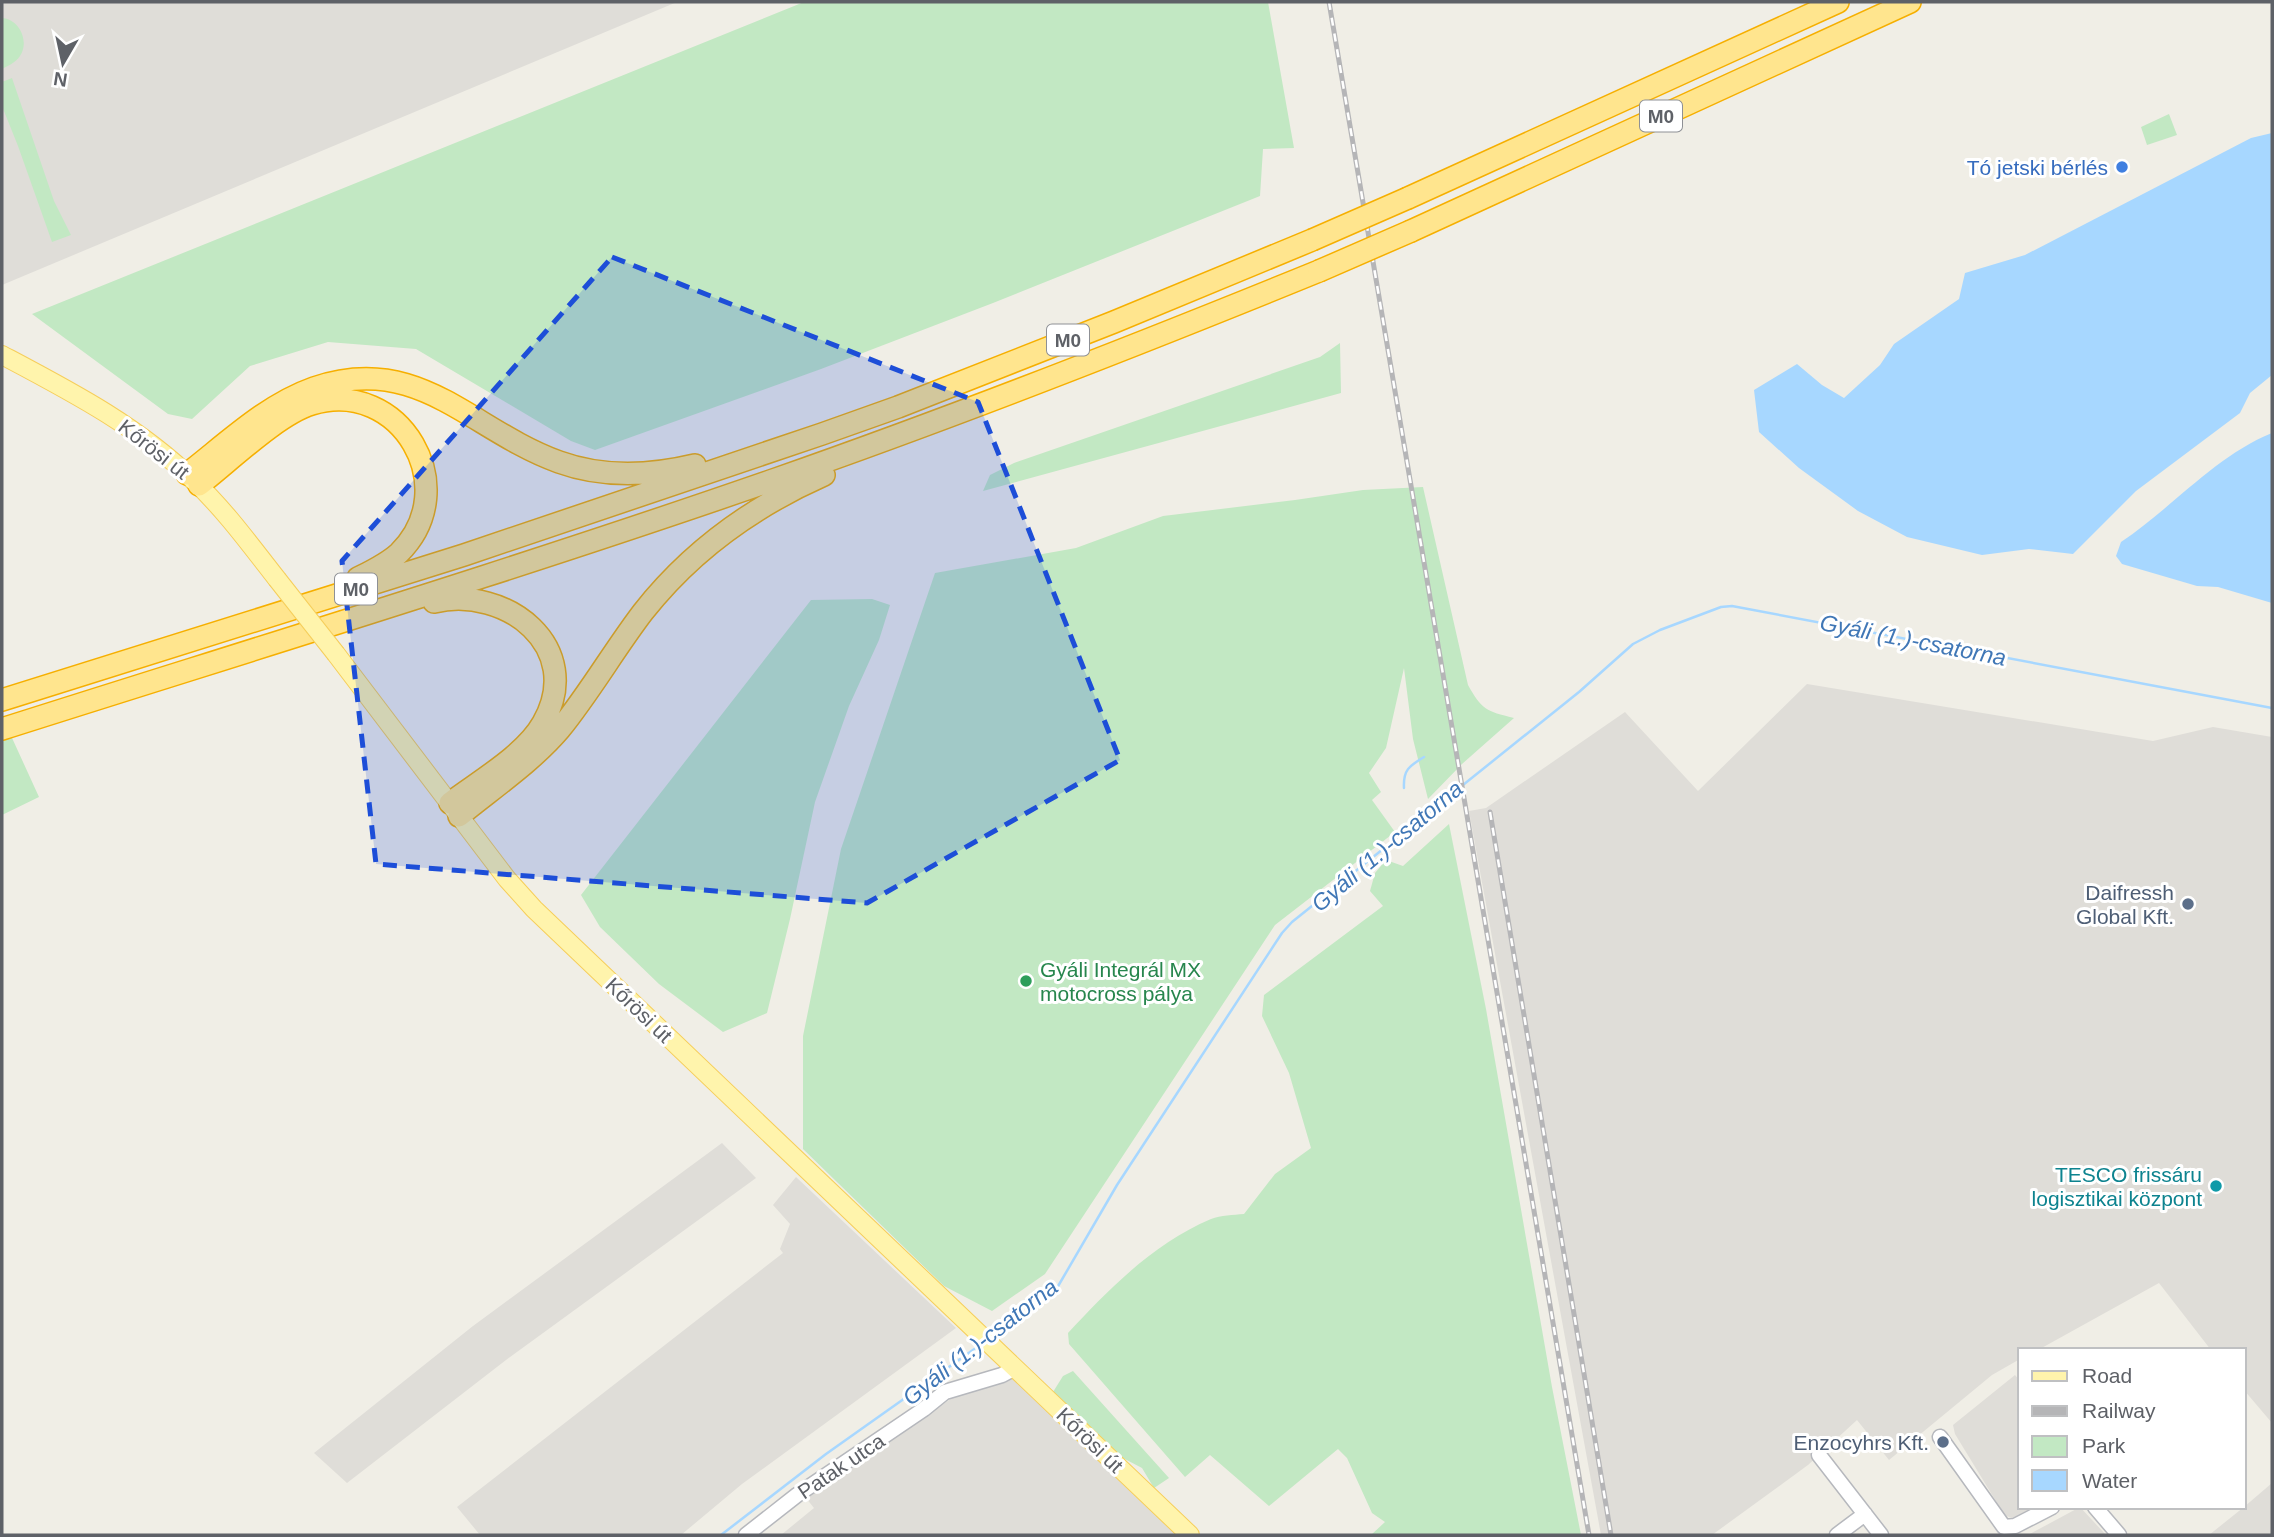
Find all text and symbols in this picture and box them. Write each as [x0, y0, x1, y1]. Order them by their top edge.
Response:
north arrow [28, 28, 98, 98]
text: N [52, 68, 69, 91]
road number: M0 [1640, 100, 1682, 132]
place label: Tó jetski bérlés [1967, 156, 2108, 179]
marker: Tó jetski bérlés [2114, 159, 2130, 175]
road number: M0 [1047, 324, 1089, 356]
street label: Kőrösi út [114, 414, 194, 484]
road number: M0 [335, 574, 377, 604]
water label: Gyáli (1.)-csatorna [1818, 609, 2008, 671]
water label: Gyáli (1.)-csatorna [1306, 775, 1468, 917]
place label: Daifressh Global Kft. [2076, 881, 2174, 928]
marker: Daifressh Global Kft. [2180, 896, 2196, 912]
place label: Gyáli Integrál MX motocross pálya [1040, 958, 1201, 1005]
street label: Kőrösi út [601, 973, 677, 1047]
marker: Gyáli Integrál MX motocross pálya [1018, 973, 1034, 989]
place label: TESCO frissáru logisztikai központ [2032, 1163, 2202, 1210]
marker: TESCO frissáru logisztikai központ [2208, 1178, 2224, 1194]
water label: Gyáli (1.)-csatorna [897, 1274, 1063, 1410]
legend [2018, 1348, 2246, 1509]
text: Road [2082, 1364, 2132, 1387]
text: Railway [2082, 1399, 2156, 1422]
street label: Kőrösi út [1052, 1403, 1128, 1477]
street label: Patak utca [793, 1429, 889, 1503]
place label: Enzocyhrs Kft. [1794, 1431, 1929, 1454]
marker: Enzocyhrs Kft. [1935, 1434, 1951, 1450]
text: Park [2082, 1434, 2126, 1457]
text: Water [2082, 1469, 2137, 1492]

